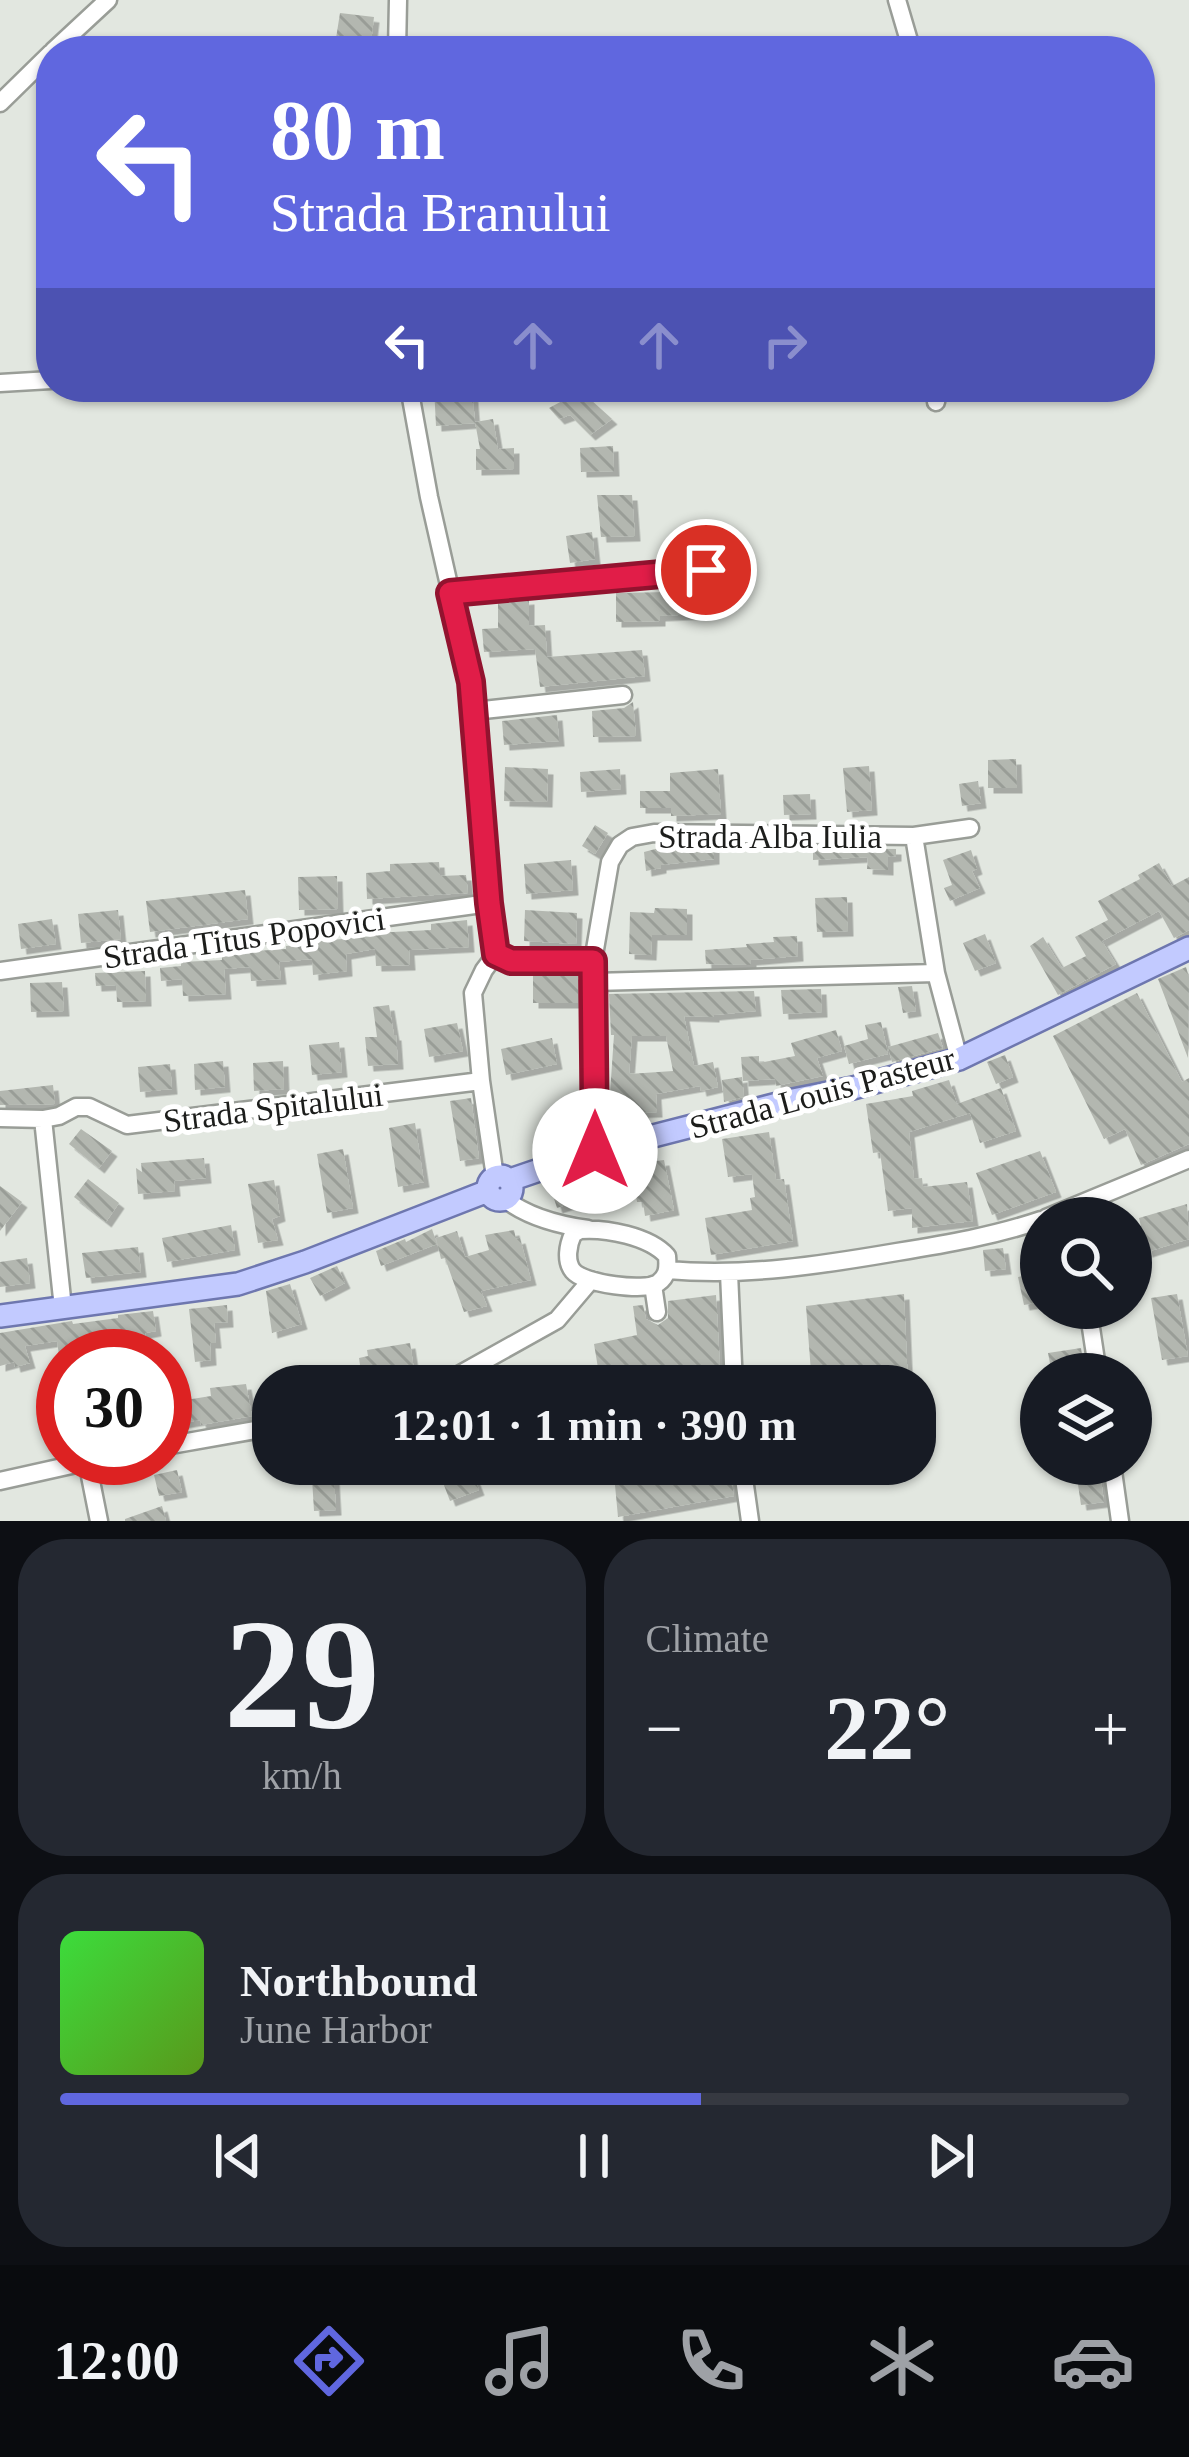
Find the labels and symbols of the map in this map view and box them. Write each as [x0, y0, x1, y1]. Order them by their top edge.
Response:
pin [655, 519, 757, 621]
street label: Strada Alba Iulia [658, 819, 882, 855]
street label: Strada Titus Popovici [101, 900, 387, 976]
street label: Strada Louis Pasteur [686, 1040, 959, 1146]
street label: Strada Spitalului [161, 1077, 385, 1139]
position arrow [532, 1088, 658, 1214]
speed limit sign: 30 [36, 1329, 192, 1485]

